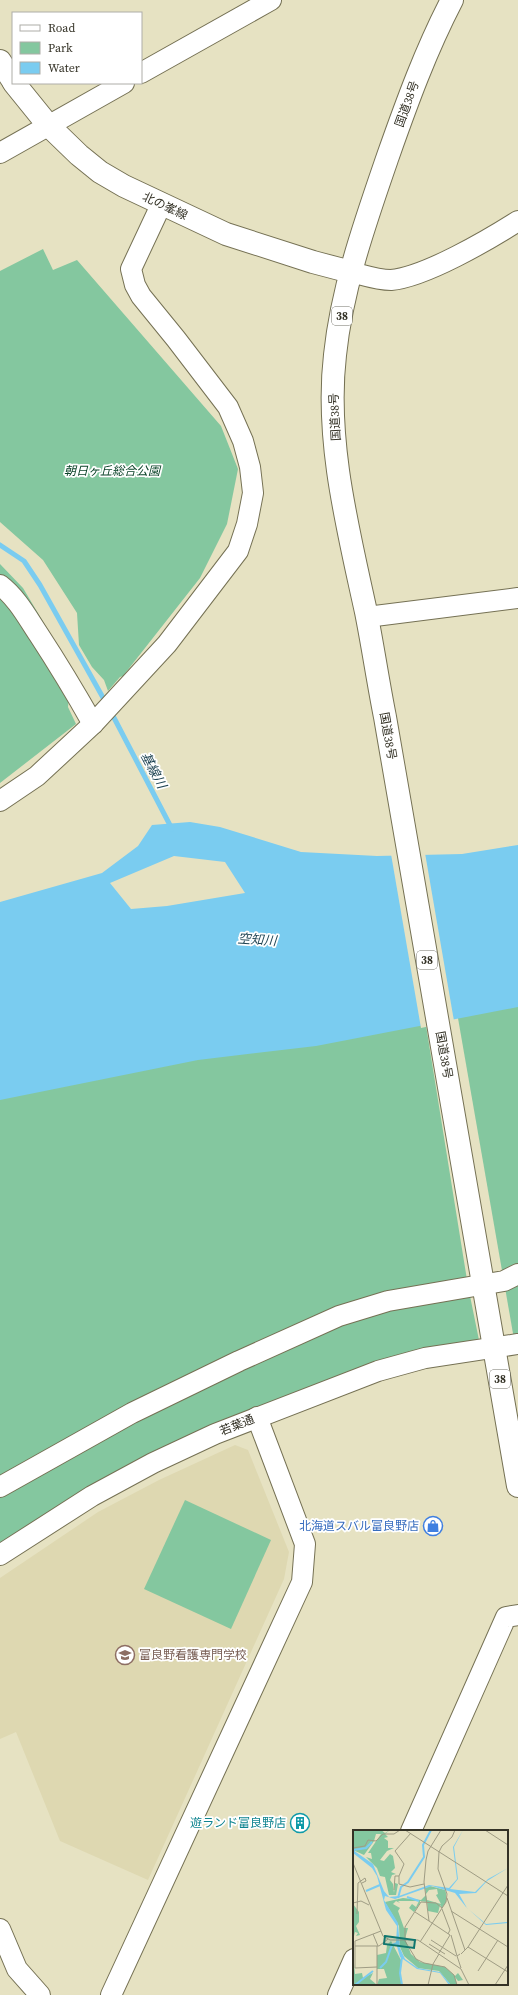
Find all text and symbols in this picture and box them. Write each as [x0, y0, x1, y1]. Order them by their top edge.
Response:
legend [12, 12, 142, 84]
text: Road [48, 20, 75, 36]
text: Park [48, 40, 73, 56]
text: Water [48, 60, 80, 76]
street label: 国道38号 [391, 79, 423, 129]
street label: 北の峯線 [140, 189, 190, 223]
road number: 38 [332, 307, 352, 325]
street label: 国道38号 [326, 393, 344, 441]
park label: 朝日ヶ丘総合公園 [64, 463, 162, 479]
street label: 国道38号 [376, 711, 400, 761]
water label: 基線川 [137, 749, 171, 793]
water label: 空知川 [237, 930, 279, 949]
road number: 38 [417, 951, 437, 969]
street label: 国道38号 [432, 1030, 456, 1080]
road number: 38 [490, 1370, 510, 1388]
street label: 若葉通 [217, 1411, 257, 1439]
shop icon: 北海道スバル富良野店 [422, 1515, 444, 1537]
place label: 北海道スバル富良野店 [299, 1518, 419, 1534]
school or university icon: 富良野看護専門学校 [114, 1644, 136, 1666]
place label: 富良野看護専門学校 [139, 1647, 247, 1663]
building icon: 遊ランド富良野店 [289, 1812, 311, 1834]
place label: 遊ランド富良野店 [190, 1815, 286, 1831]
inset map [353, 1830, 508, 1985]

